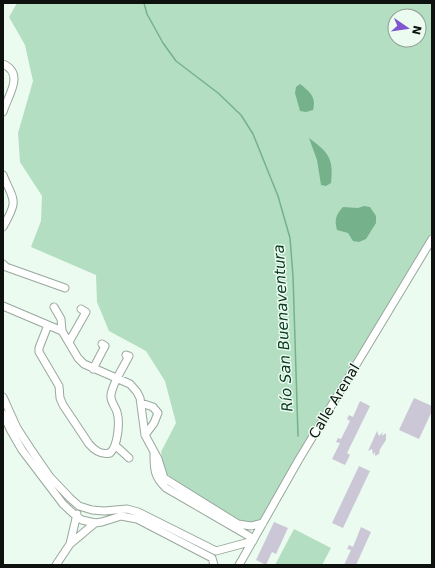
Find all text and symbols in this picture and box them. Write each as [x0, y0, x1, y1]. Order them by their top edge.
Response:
north arrow [387, 8, 427, 48]
text: N [409, 24, 424, 36]
water label: Río San Buenaventura [270, 244, 296, 412]
street label: Calle Arenal [305, 361, 363, 441]

